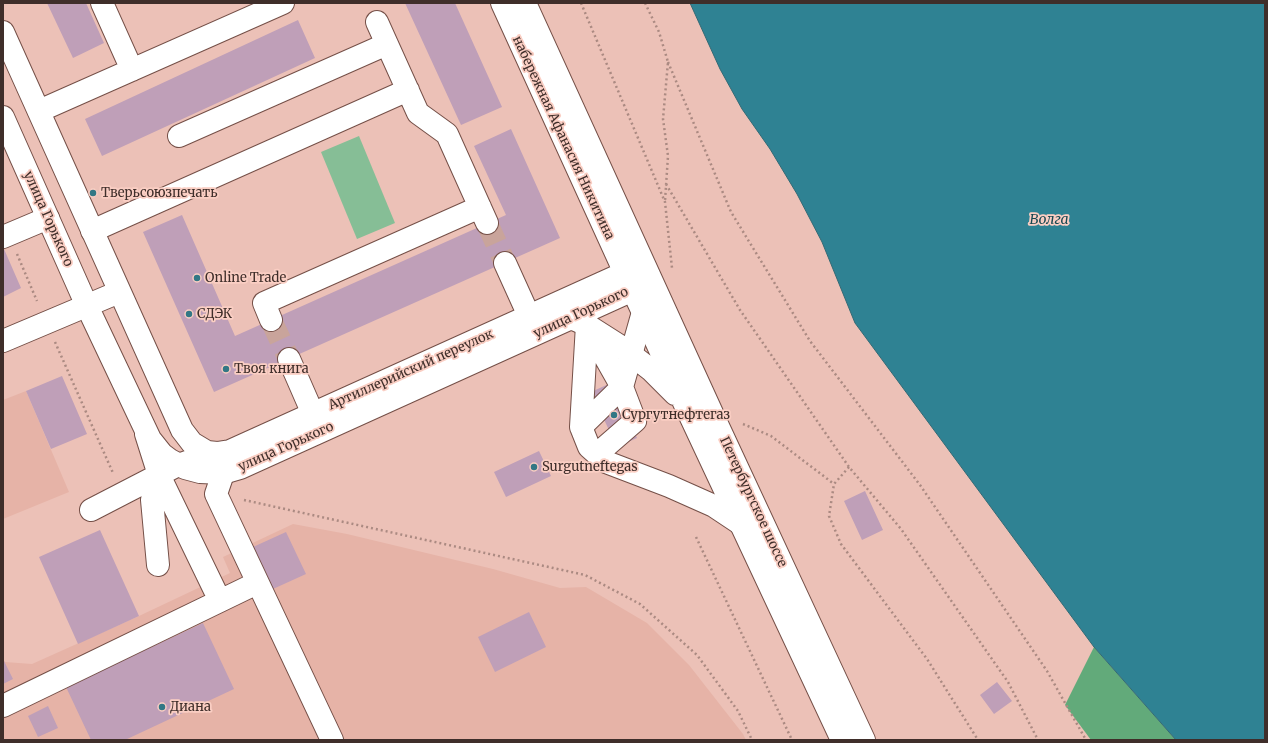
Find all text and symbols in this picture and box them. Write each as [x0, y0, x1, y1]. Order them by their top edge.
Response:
street label: набережная Афанасия Никитина [509, 34, 617, 242]
street label: улица Горького [20, 169, 76, 269]
place label: Тверьсоюзпечать [101, 185, 217, 201]
marker: Тверьсоюзпечать [88, 188, 98, 198]
water label: Волга [1029, 212, 1069, 228]
place label: Online Trade [205, 270, 286, 286]
marker: Online Trade [192, 273, 202, 283]
street label: улица Горького [531, 284, 631, 342]
place label: СДЭК [197, 306, 232, 322]
marker: СДЭК [184, 309, 194, 319]
street label: Артиллерийский переулок [326, 327, 496, 413]
place label: Твоя книга [234, 361, 309, 377]
marker: Твоя книга [221, 364, 231, 374]
place label: Сургутнефтегаз [622, 407, 730, 423]
marker: Сургутнефтегаз [609, 410, 619, 420]
street label: улица Горького [236, 419, 336, 475]
street label: Петербургское шоссе [716, 434, 790, 570]
place label: Surgutneftegas [542, 459, 638, 475]
marker: Surgutneftegas [529, 462, 539, 472]
place label: Диана [170, 699, 211, 715]
marker: Диана [157, 702, 167, 712]

